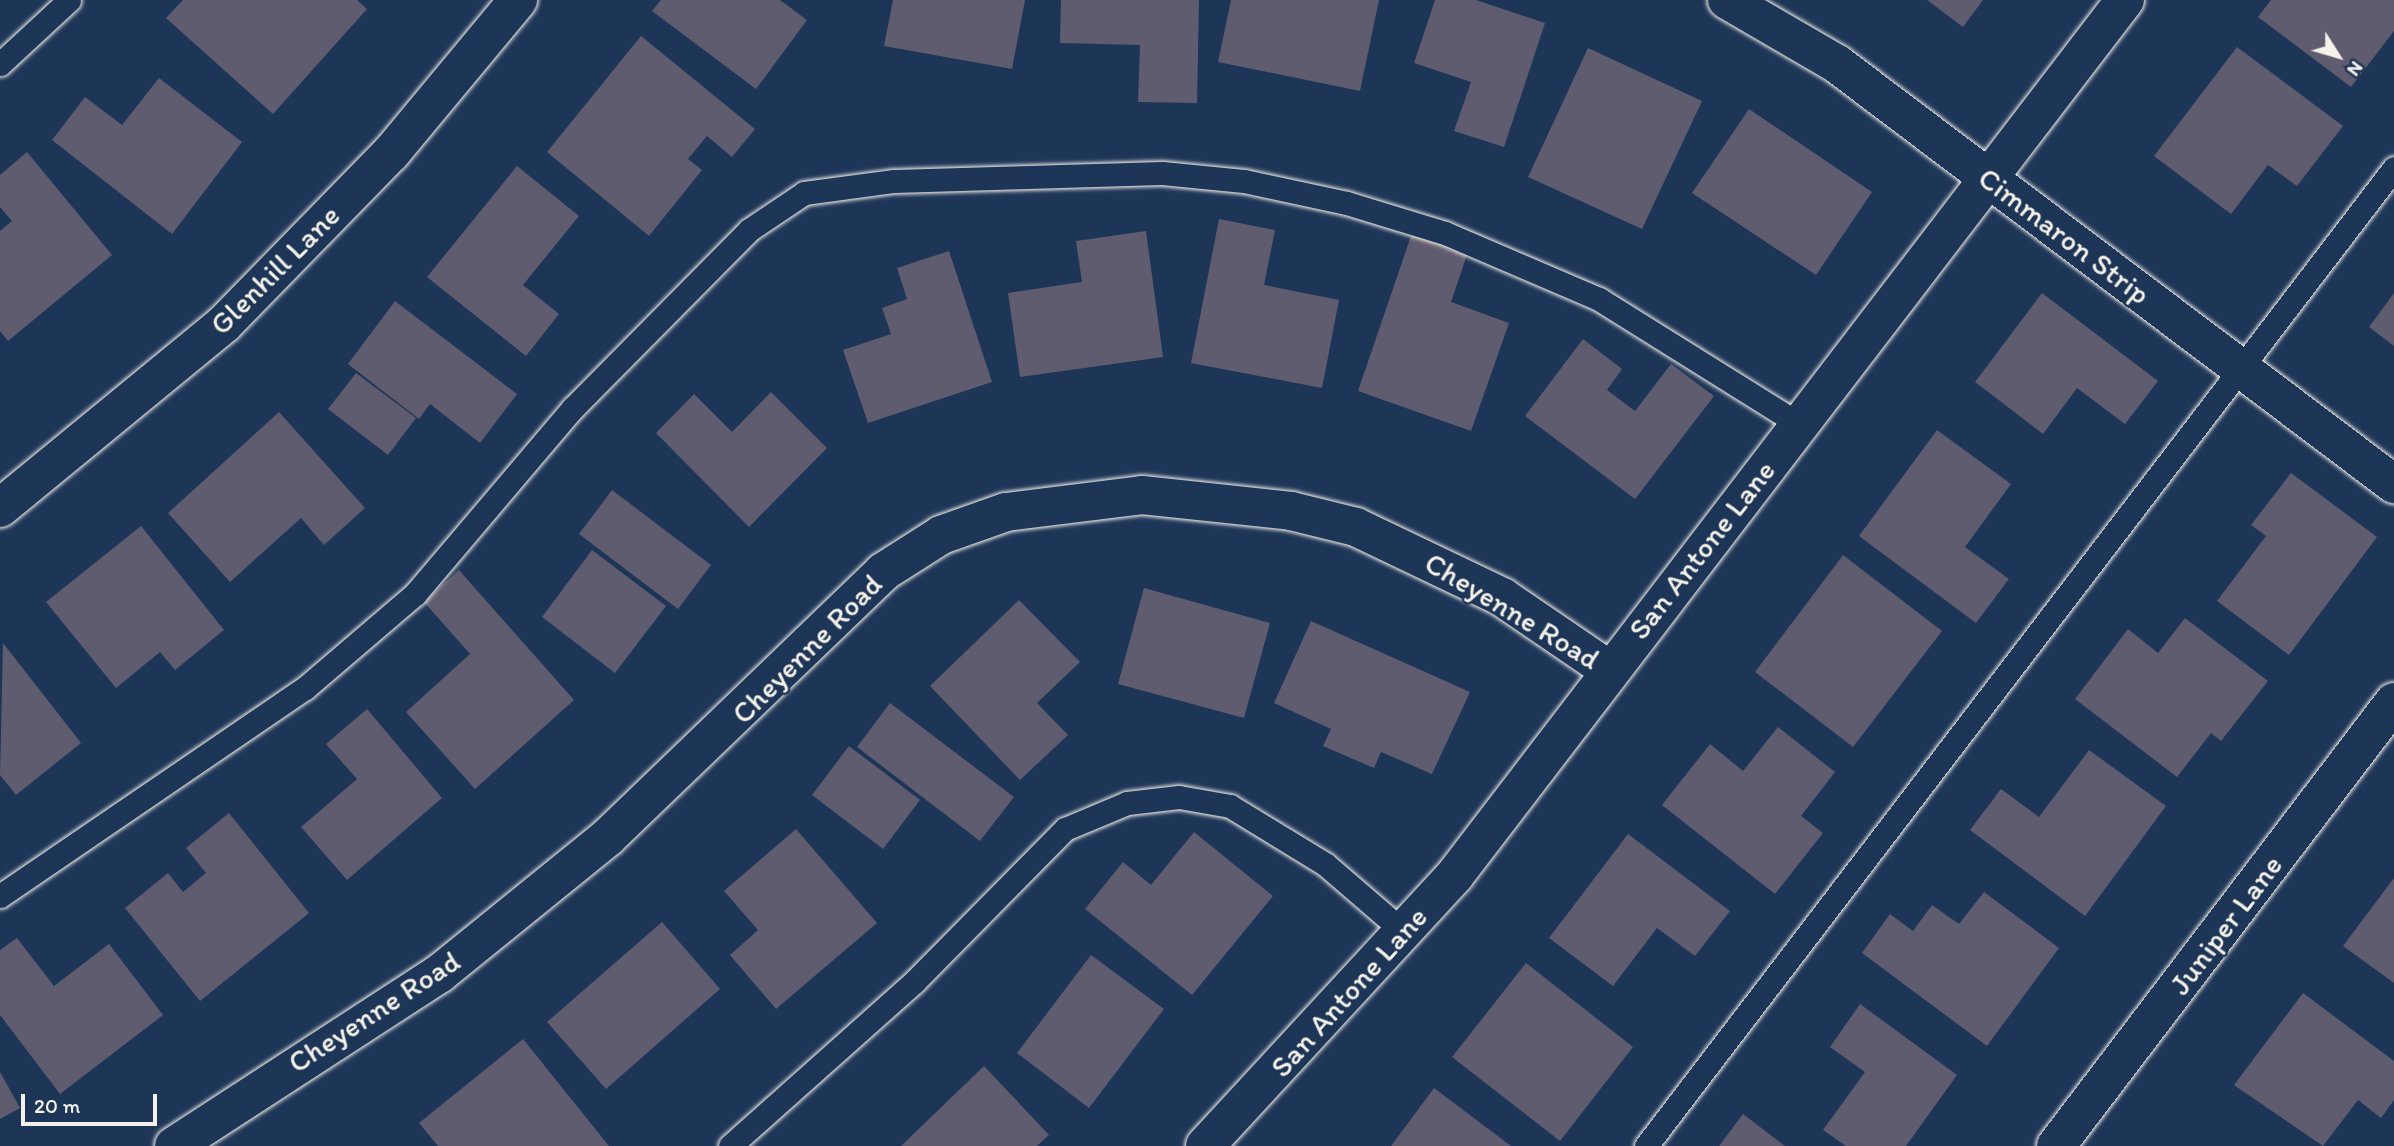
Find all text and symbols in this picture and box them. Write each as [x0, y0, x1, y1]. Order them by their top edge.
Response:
north arrow [2303, 21, 2373, 91]
text: N [2342, 57, 2368, 81]
street label: Cimmaron Strip [1971, 160, 2157, 312]
street label: Glenhill Lane [203, 198, 347, 342]
street label: San Antone Lane [1620, 453, 1784, 647]
street label: Cheyenne Road [1418, 545, 1606, 677]
street label: Cheyenne Road [724, 566, 890, 732]
street label: Juniper Lane [2162, 848, 2290, 1002]
street label: San Antone Lane [1262, 899, 1436, 1085]
street label: Cheyenne Road [281, 943, 467, 1081]
scale bar [24, 1080, 161, 1124]
text: 20 m [34, 1093, 80, 1118]

